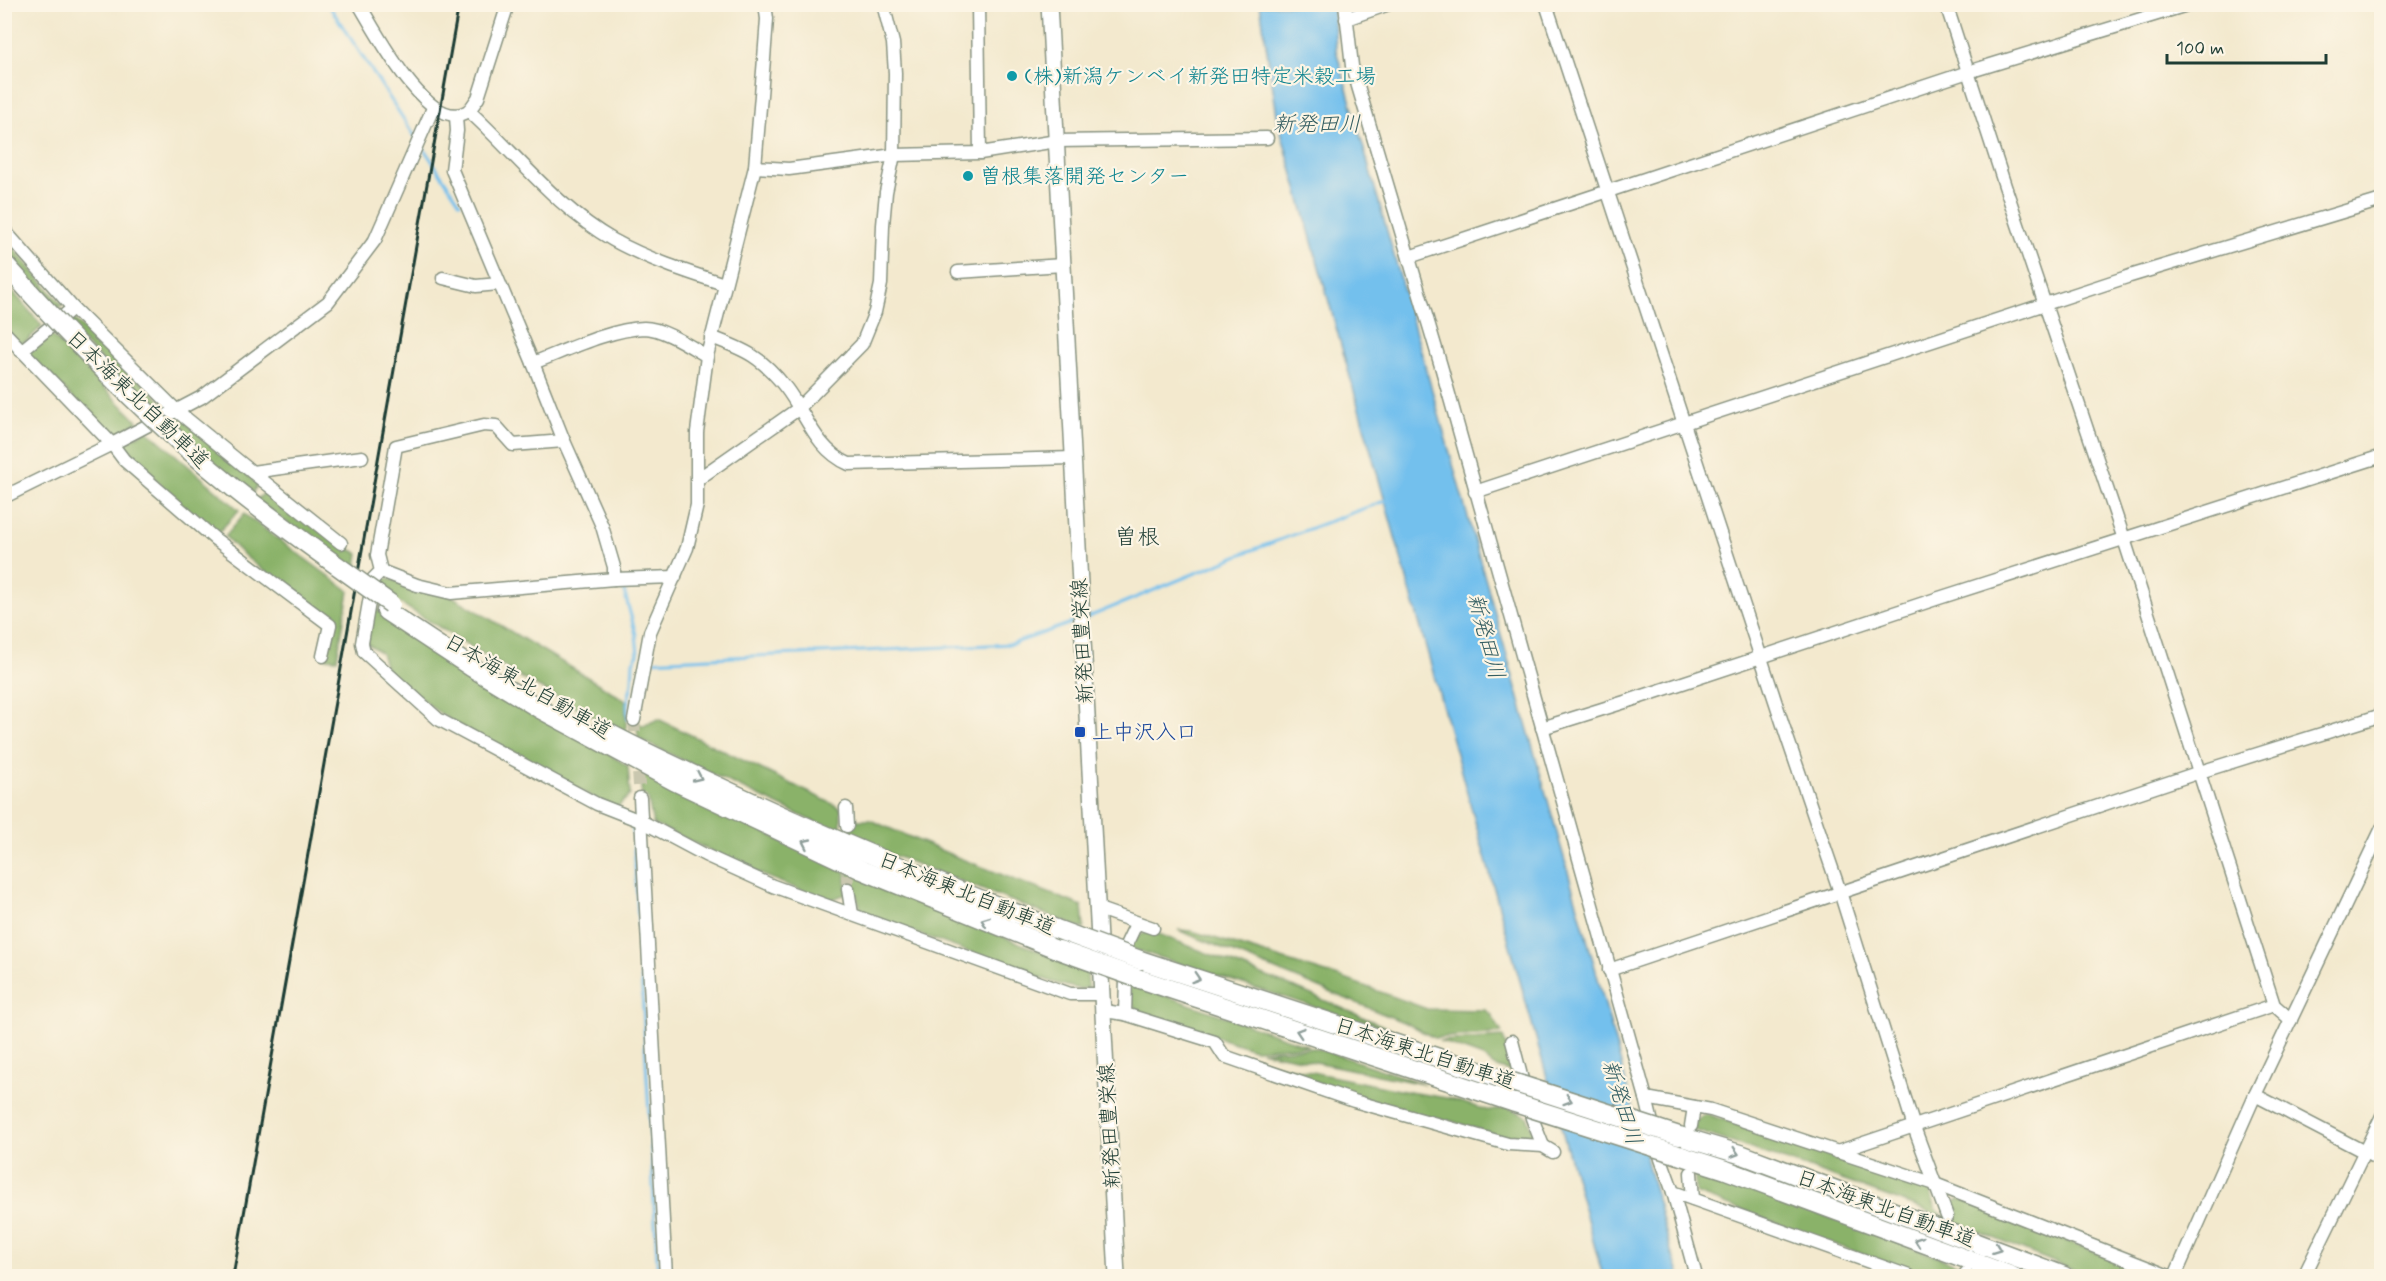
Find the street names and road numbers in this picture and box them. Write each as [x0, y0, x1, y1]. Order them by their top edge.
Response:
street label: 日本海東北自動車道 [60, 324, 215, 475]
street label: 新発田豊栄線 [1066, 577, 1100, 705]
street label: 日本海東北自動車道 [439, 627, 616, 746]
street label: 日本海東北自動車道 [874, 846, 1059, 942]
street label: 日本海東北自動車道 [1330, 1011, 1519, 1096]
street label: 新発田豊栄線 [1093, 1062, 1127, 1190]
street label: 日本海東北自動車道 [1792, 1163, 1979, 1254]

